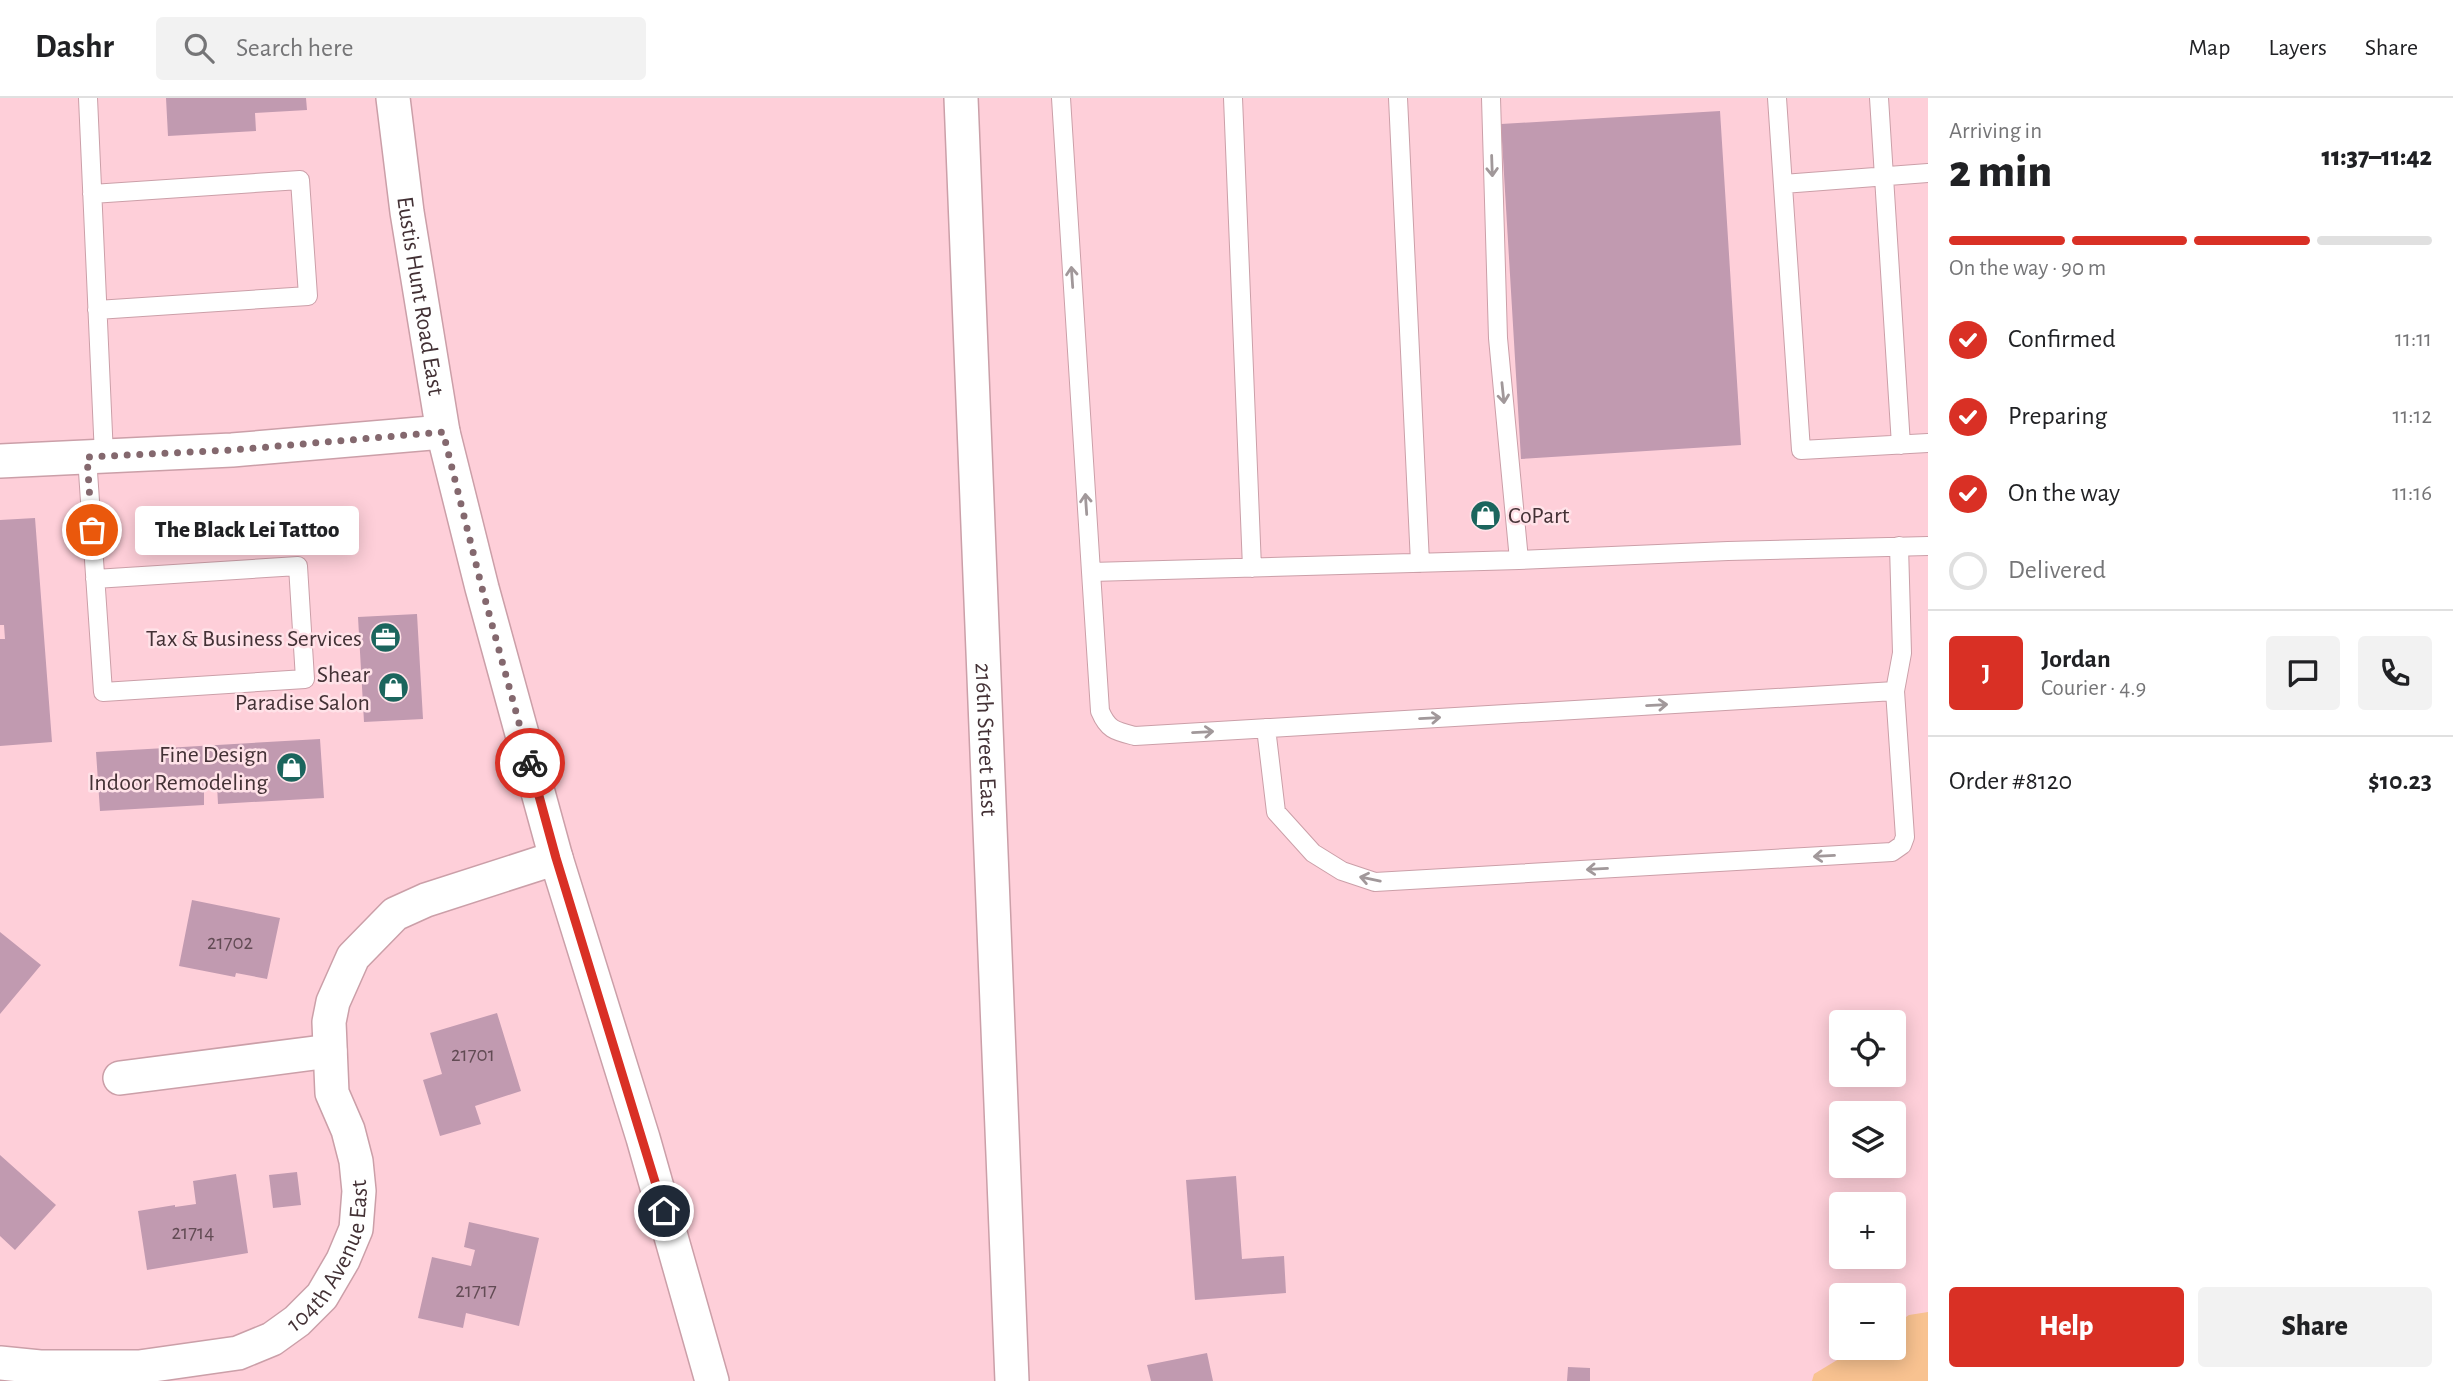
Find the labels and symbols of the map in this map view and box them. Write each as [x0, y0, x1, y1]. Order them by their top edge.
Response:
one-way arrow [1485, 154, 1498, 177]
street label: Eustis Hunt Road East [392, 195, 448, 398]
one-way arrow [1066, 266, 1079, 289]
one-way arrow [1497, 382, 1510, 404]
one-way arrow [1080, 493, 1093, 516]
shop icon: CoPart [1468, 498, 1502, 532]
pin [62, 500, 122, 560]
place label: CoPart [1508, 504, 1570, 528]
callout: The Black Lei Tattoo [134, 506, 358, 555]
office icon: Tax & Business Services [368, 621, 402, 655]
place label: Tax & Business Services [146, 627, 362, 651]
street label: 216th Street East [970, 662, 1001, 817]
place label: Shear Paradise Salon [235, 663, 370, 715]
shop icon: Shear Paradise Salon [376, 671, 410, 705]
one-way arrow [1645, 698, 1668, 711]
one-way arrow [1418, 712, 1441, 725]
one-way arrow [1191, 725, 1213, 738]
courier [495, 728, 565, 798]
place label: Fine Design Indoor Remodeling [88, 743, 268, 795]
shop icon: Fine Design Indoor Remodeling [274, 751, 308, 785]
one-way arrow [1813, 849, 1836, 862]
one-way arrow [1586, 863, 1609, 876]
one-way arrow [1359, 872, 1382, 885]
house number: 21702 [207, 932, 253, 953]
house number: 21701 [451, 1044, 495, 1065]
street label: 104th Avenue East [283, 1178, 372, 1337]
pin [634, 1181, 694, 1241]
house number: 21714 [172, 1222, 214, 1243]
house number: 21717 [455, 1280, 497, 1301]

